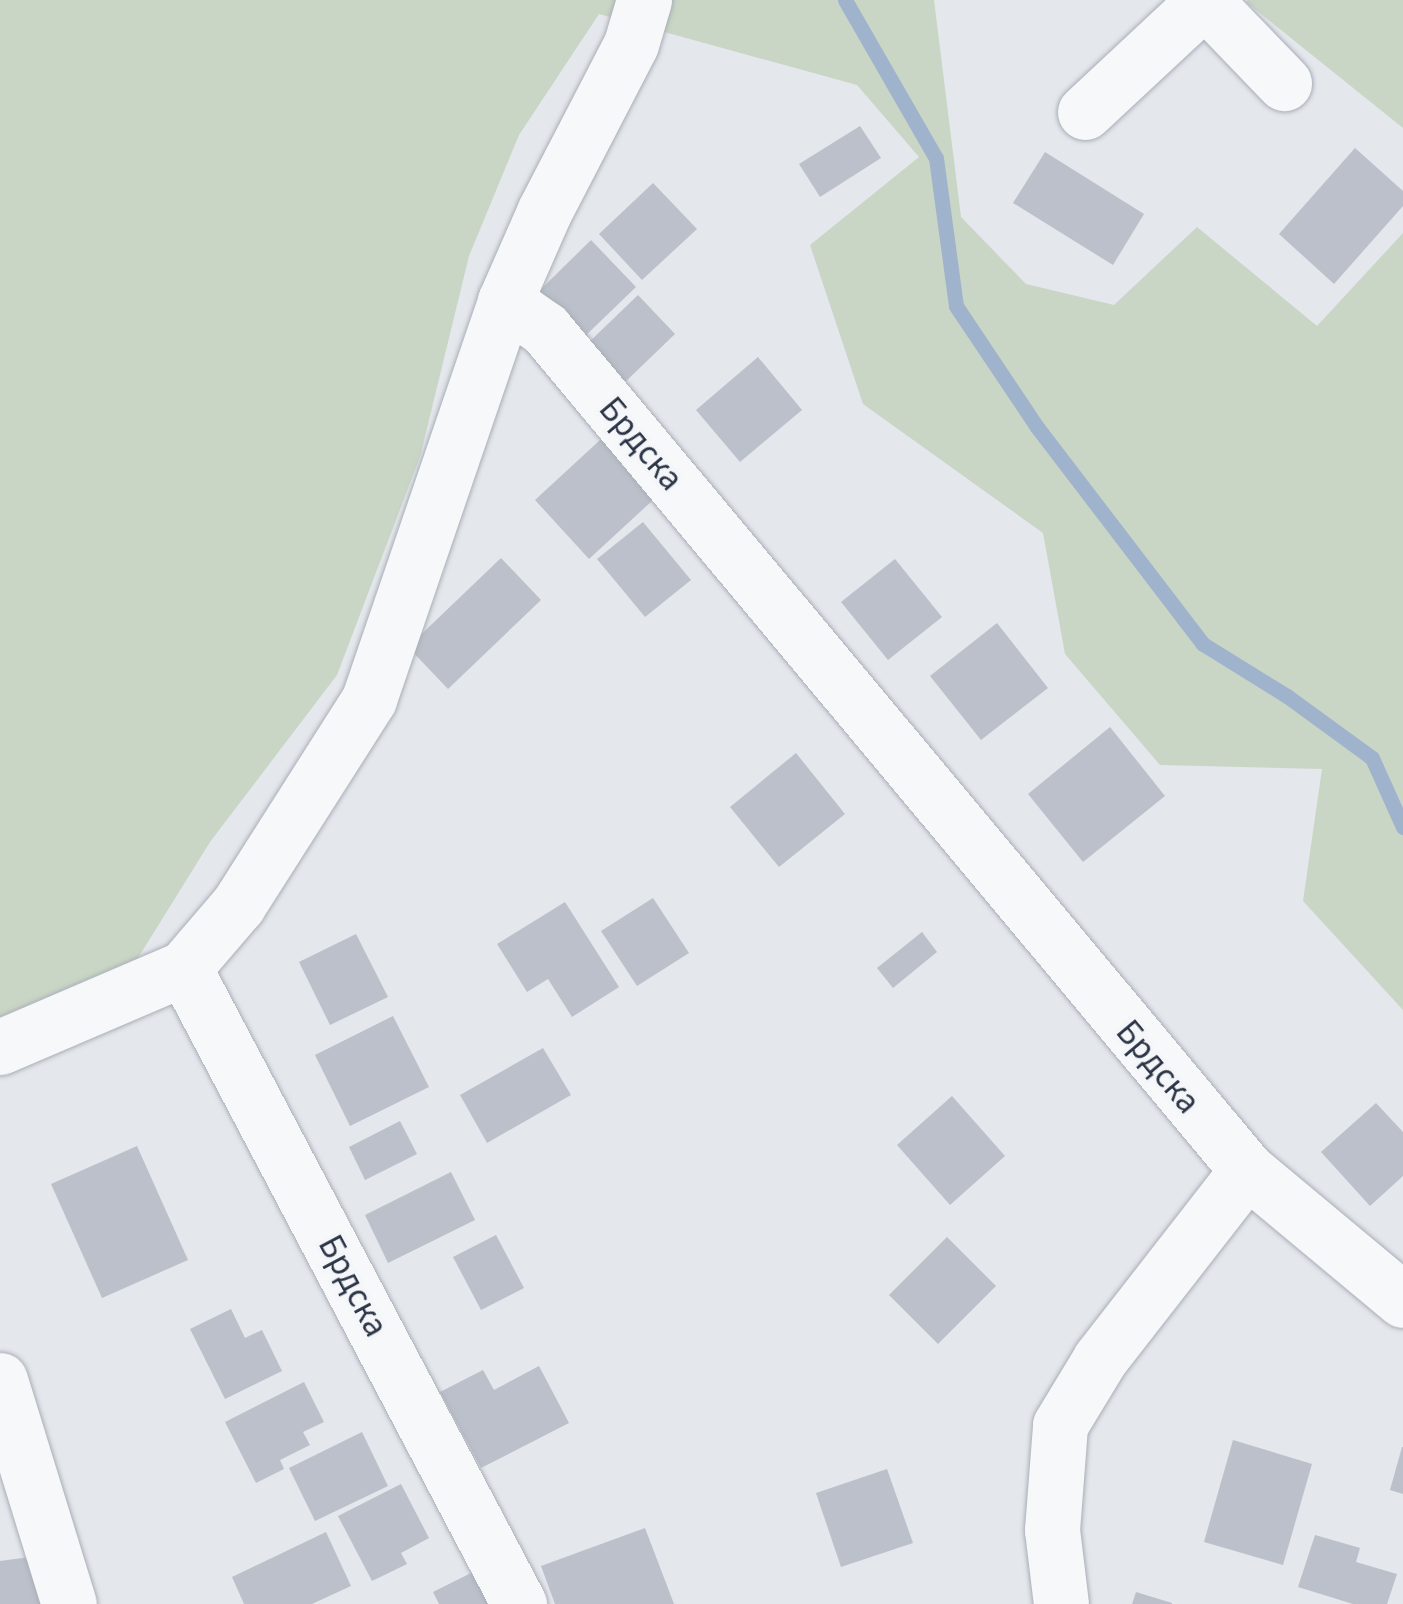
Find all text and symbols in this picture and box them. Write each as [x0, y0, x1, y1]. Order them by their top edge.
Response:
street label: Брдска [590, 389, 692, 499]
street label: Брдска [1107, 1012, 1209, 1122]
street label: Брдска [309, 1228, 397, 1344]

